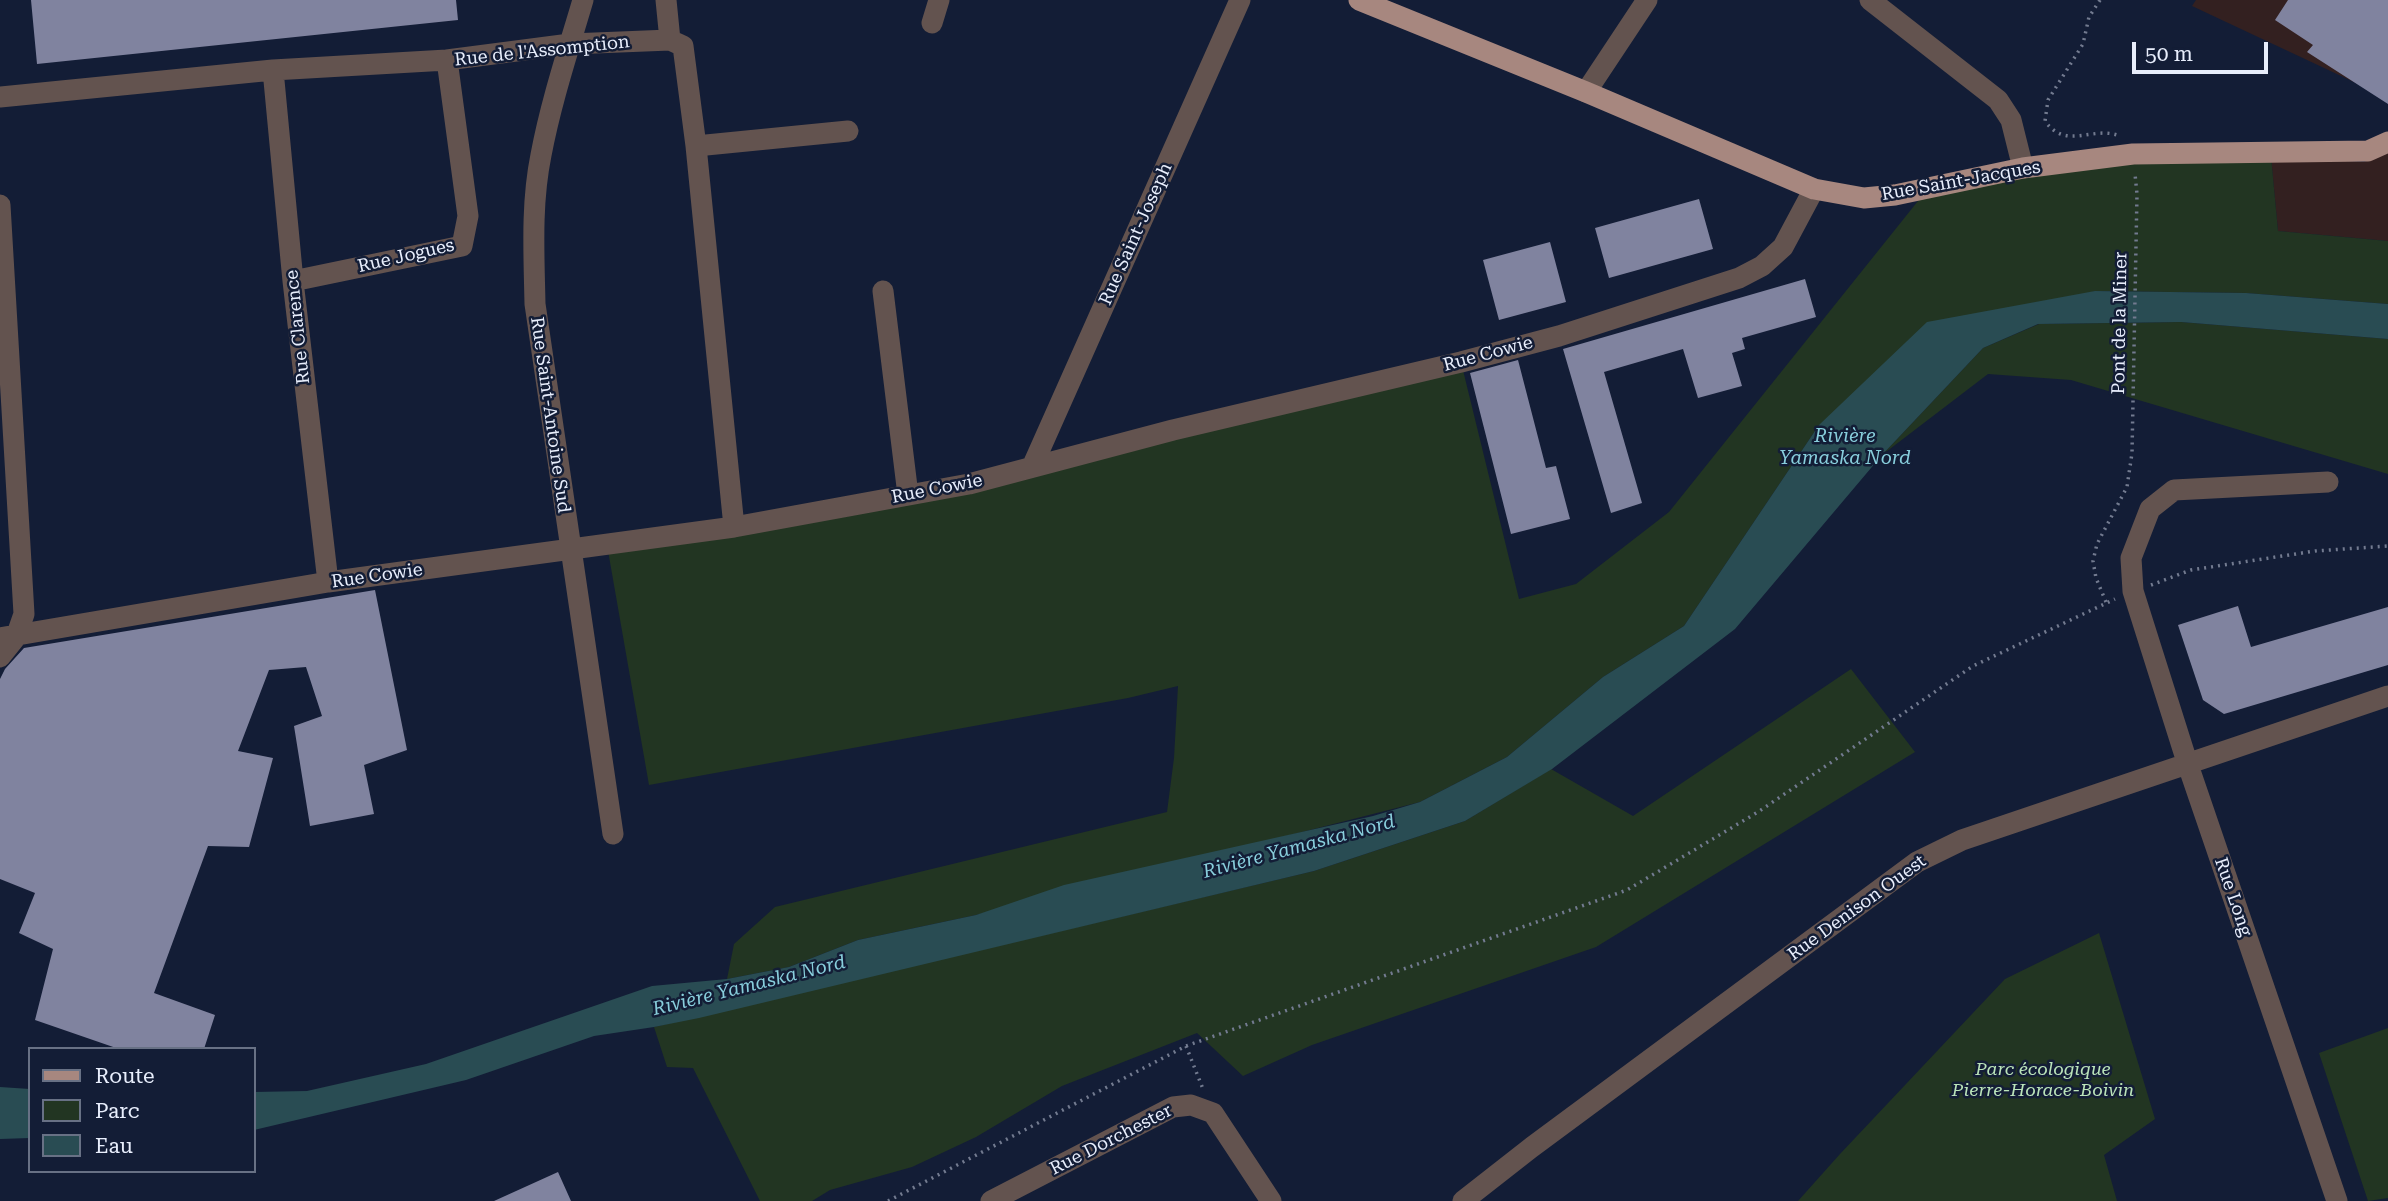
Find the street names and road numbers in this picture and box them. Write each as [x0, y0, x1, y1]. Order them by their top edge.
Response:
street label: Rue de l'Assomption [453, 31, 631, 71]
street label: Rue Saint-Jacques [1880, 156, 2042, 206]
street label: Rue Saint-Joseph [1095, 160, 1177, 308]
street label: Rue Jogues [356, 234, 456, 278]
street label: Pont de la Miner [2108, 251, 2132, 395]
street label: Rue Clarence [281, 269, 315, 385]
street label: Rue Saint-Antoine Sud [526, 316, 574, 514]
street label: Rue Cowie [1441, 332, 1535, 376]
street label: Rue Cowie [890, 470, 984, 508]
street label: Rue Cowie [330, 559, 424, 593]
street label: Rue Denison Ouest [1784, 851, 1930, 965]
street label: Rue Long [2209, 855, 2257, 939]
street label: Rue Dorchester [1046, 1100, 1176, 1180]

